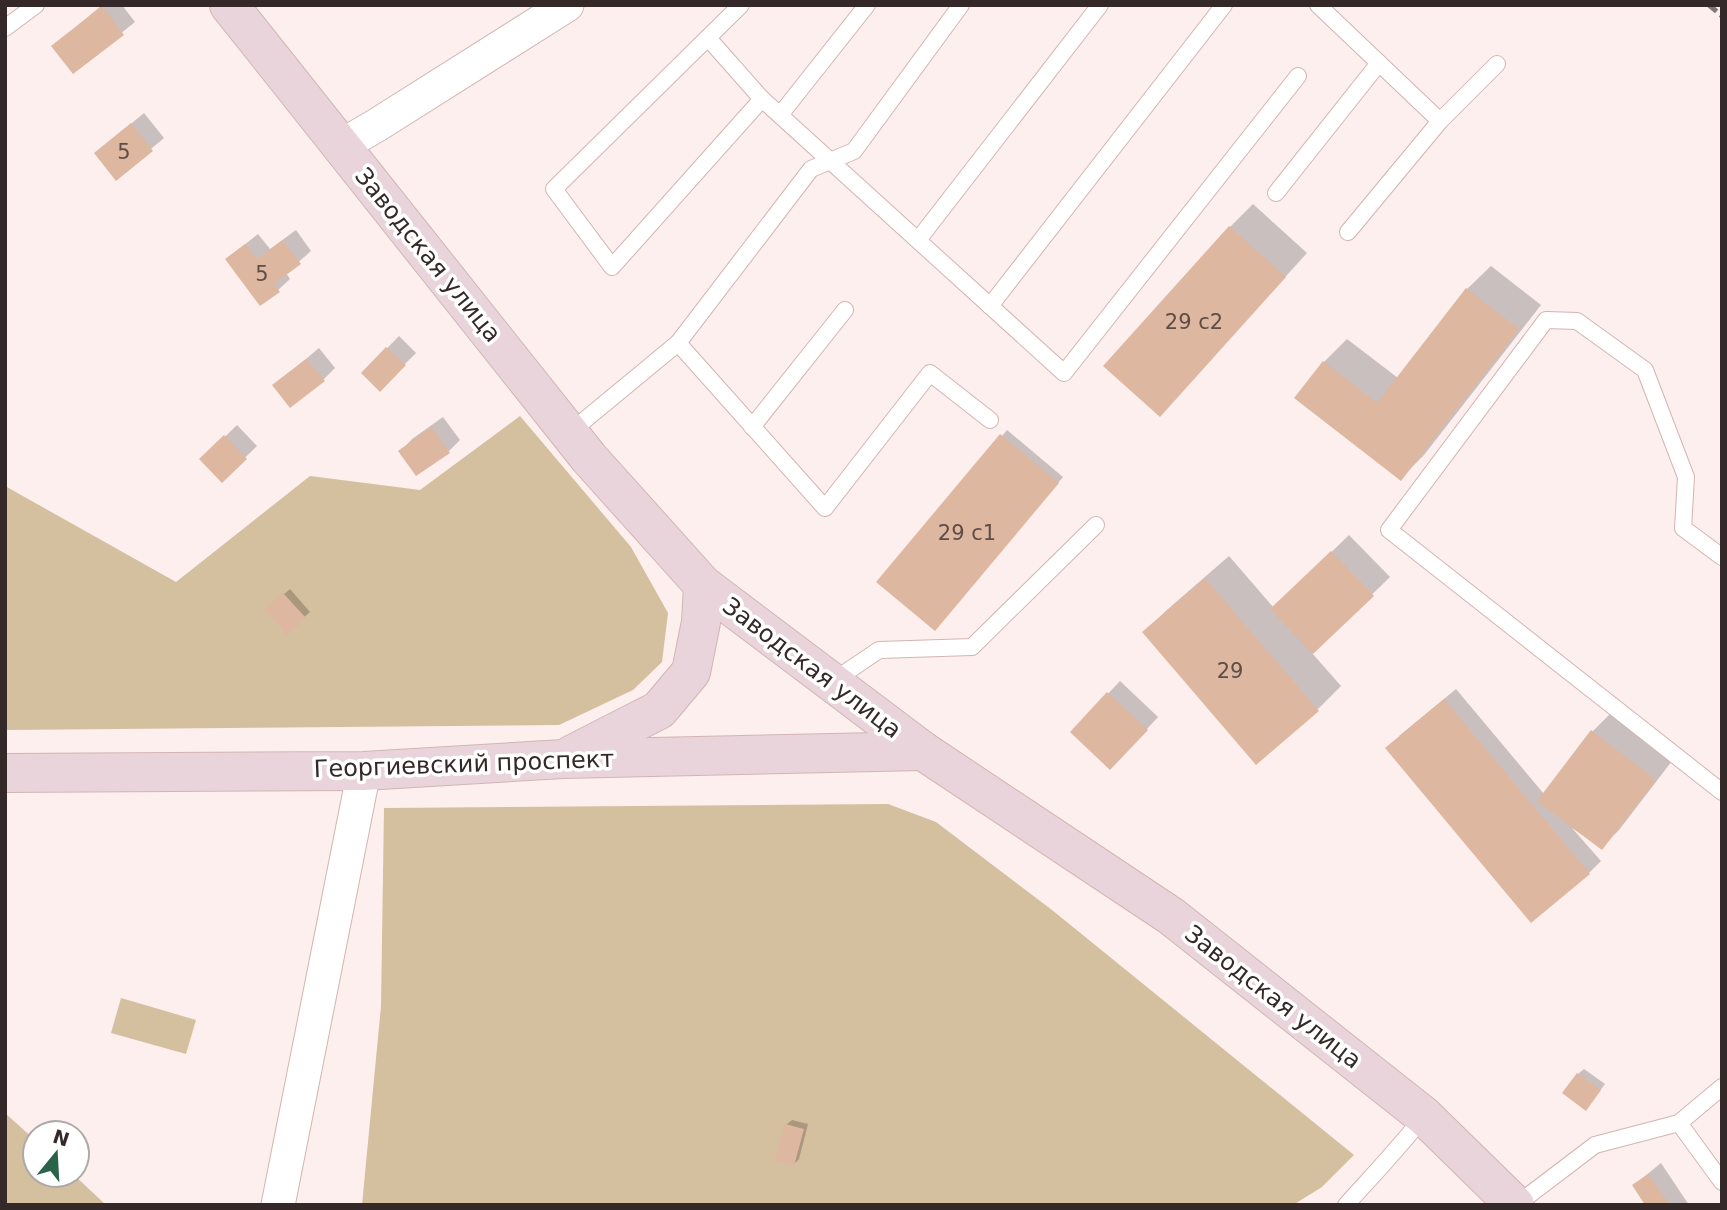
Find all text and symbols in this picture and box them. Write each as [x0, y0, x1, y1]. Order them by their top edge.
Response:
house number: 5 [117, 140, 131, 164]
street label: Заводская улица [349, 162, 507, 348]
house number: 5 [255, 262, 269, 286]
house number: 29 с2 [1165, 310, 1223, 334]
house number: 29 с1 [938, 521, 996, 545]
street label: Заводская улица [717, 592, 907, 744]
house number: 29 [1217, 659, 1243, 683]
street label: Георгиевский проспект [313, 745, 615, 783]
street label: Заводская улица [1179, 919, 1367, 1075]
north arrow [21, 1119, 91, 1189]
text: N [50, 1125, 72, 1151]

